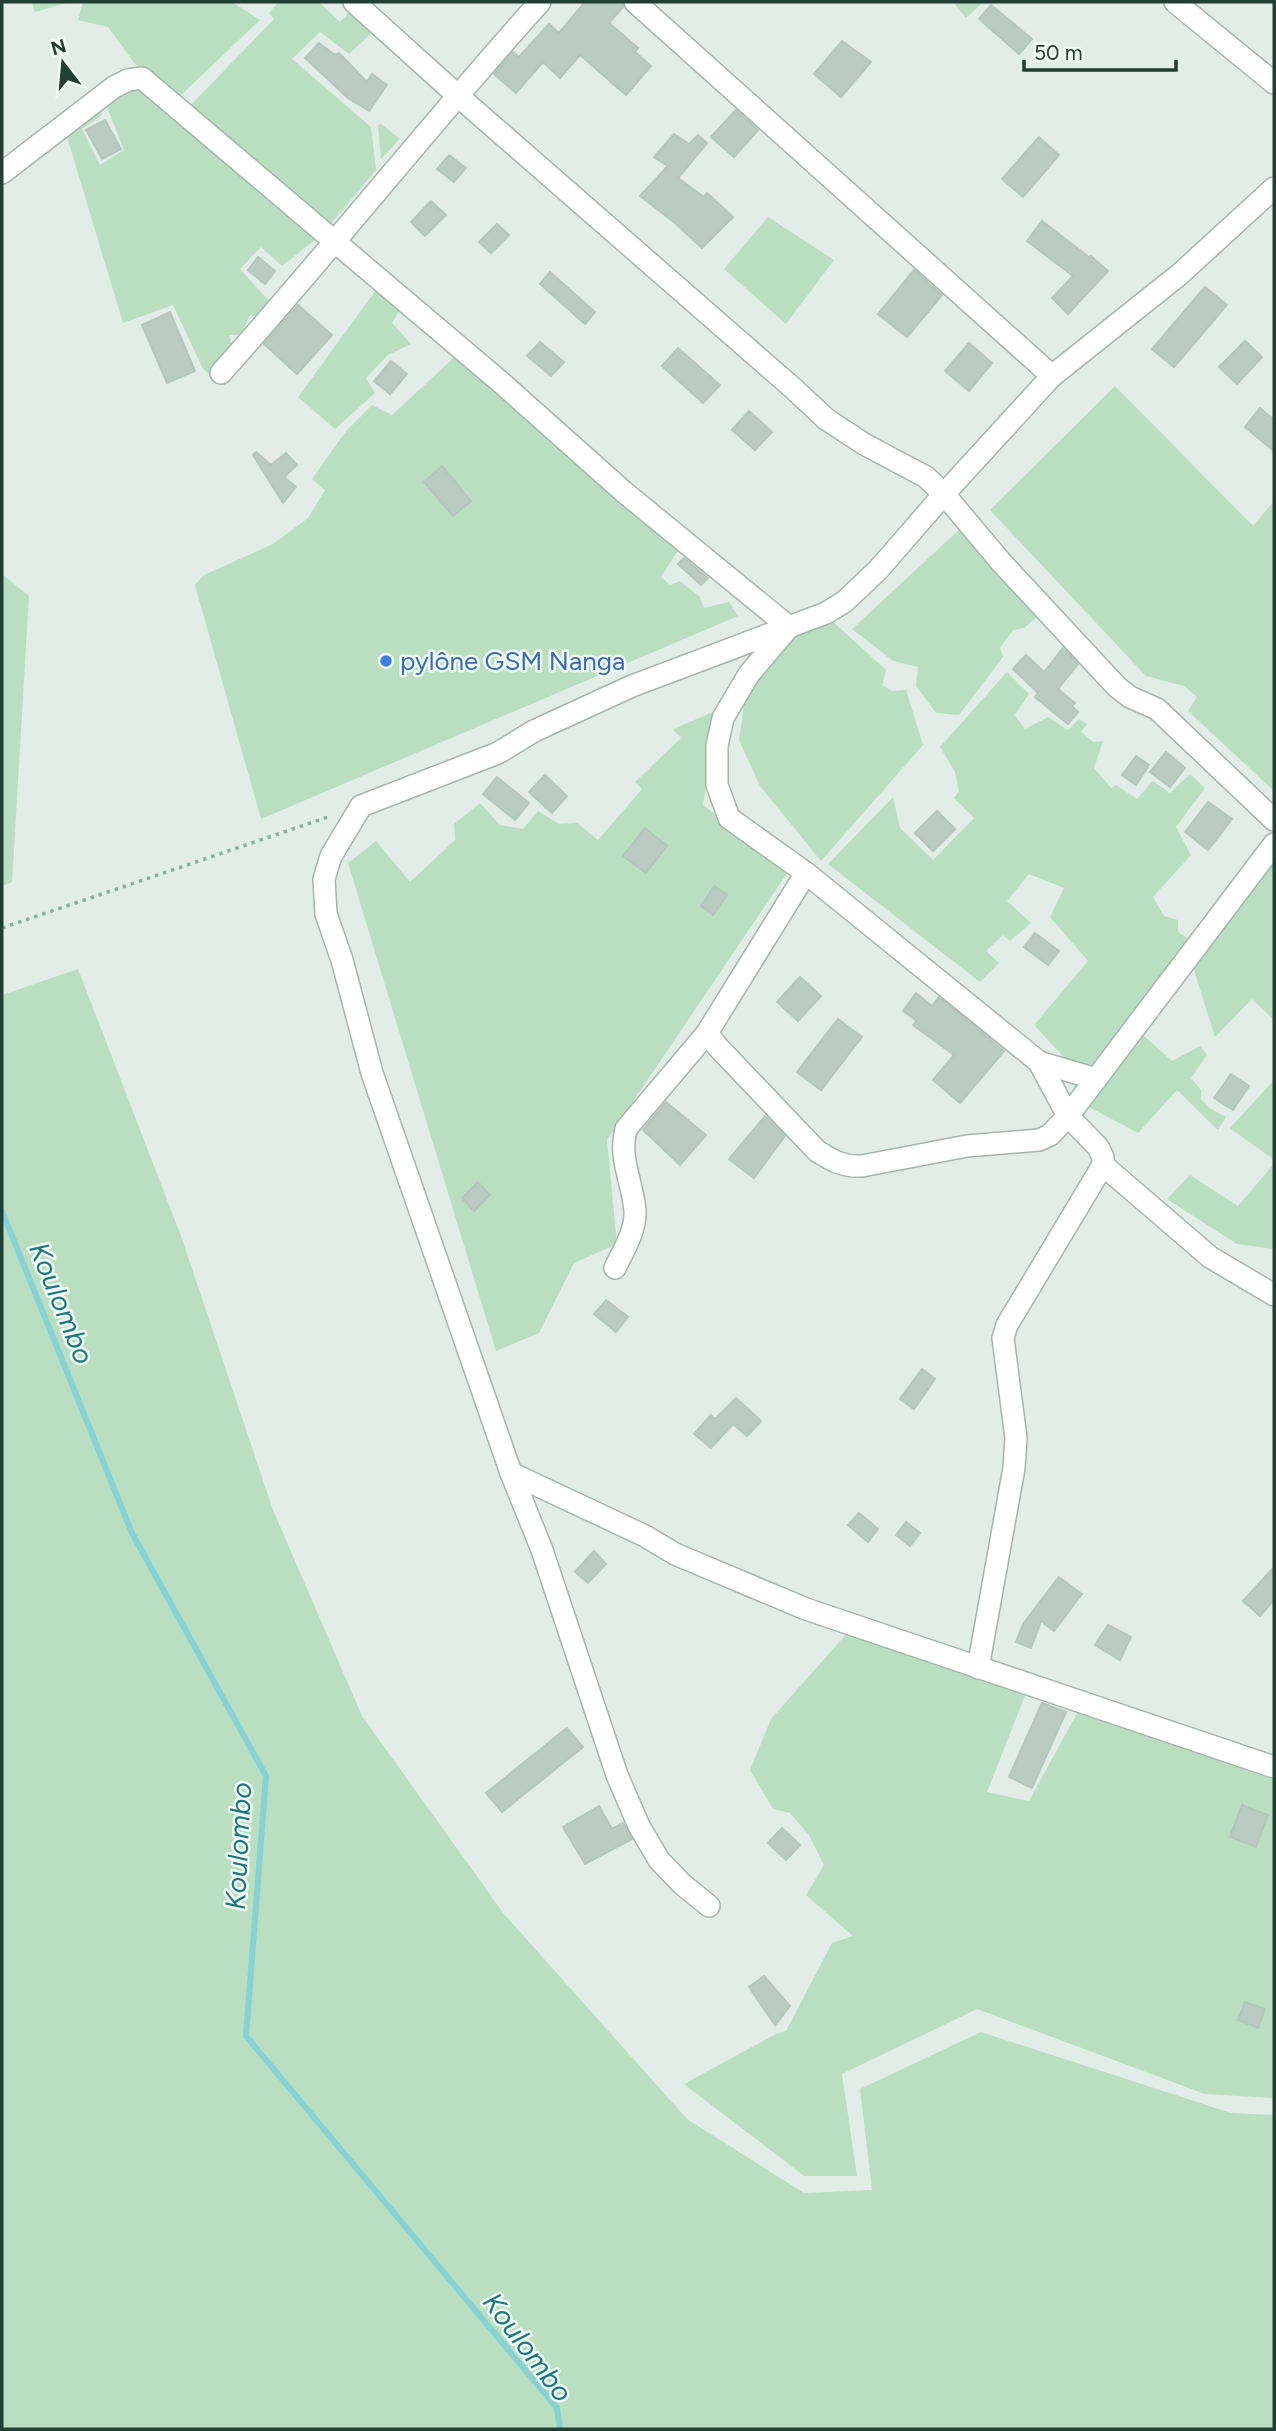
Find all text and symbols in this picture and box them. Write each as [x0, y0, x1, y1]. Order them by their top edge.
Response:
north arrow [28, 28, 98, 98]
scale bar [1024, 28, 1176, 72]
text: N [48, 34, 69, 60]
text: 50 m [1034, 40, 1083, 65]
place label: pylône GSM Nanga [400, 645, 625, 677]
marker: pylône GSM Nanga [378, 653, 394, 669]
water label: Koulombo [22, 1237, 102, 1369]
water label: Koulombo [218, 1781, 258, 1911]
water label: Koulombo [476, 2286, 580, 2408]

